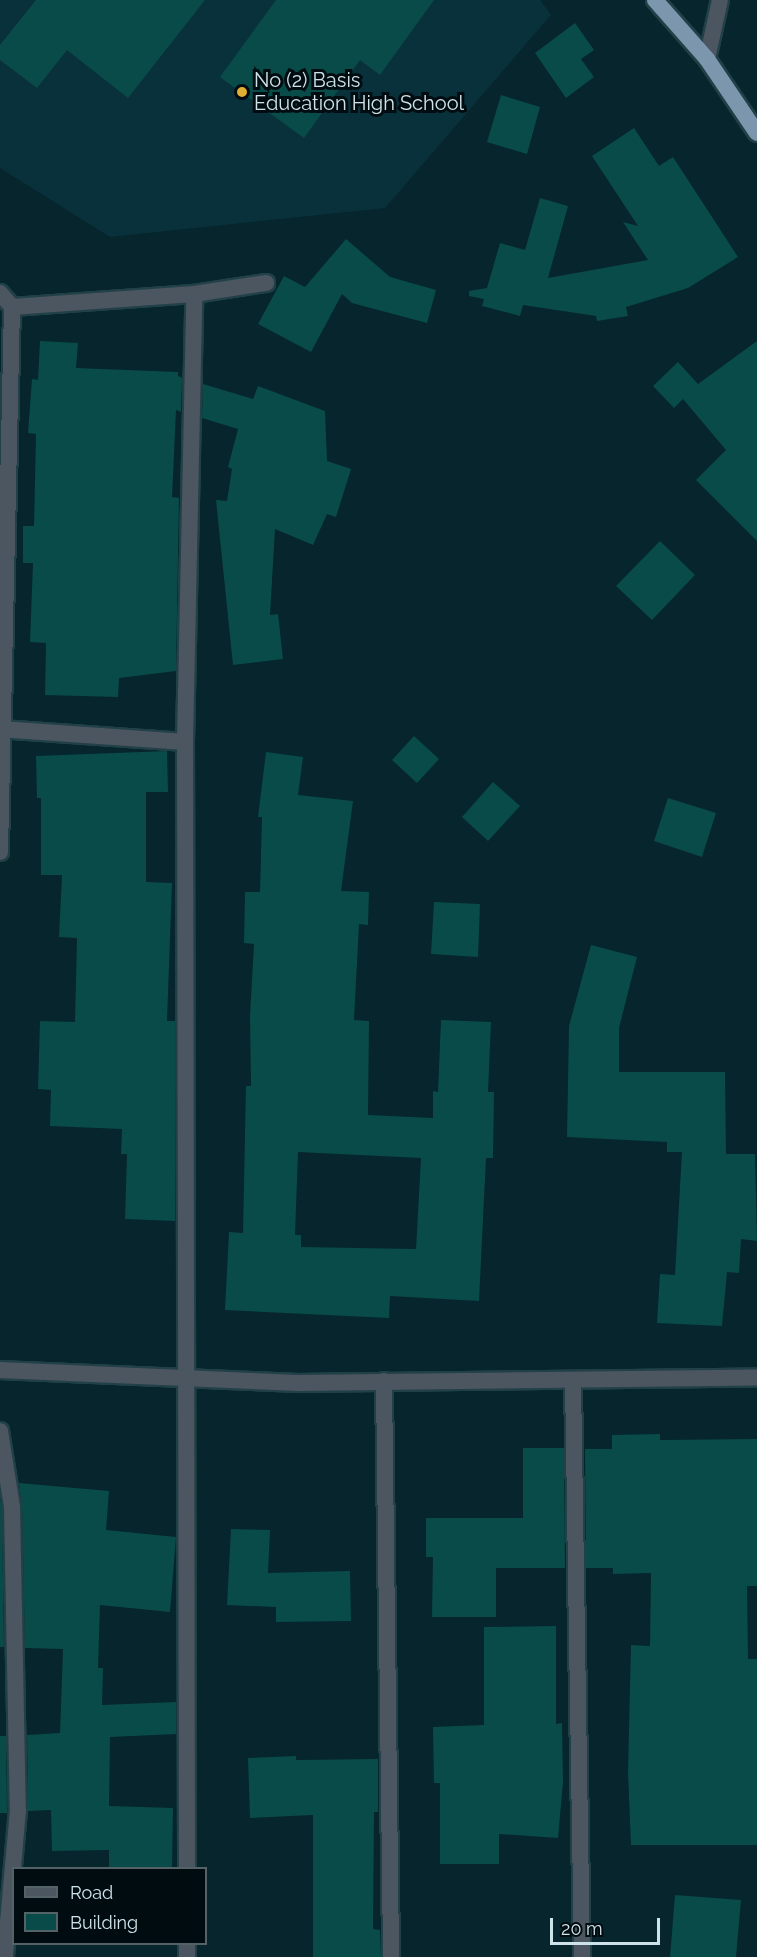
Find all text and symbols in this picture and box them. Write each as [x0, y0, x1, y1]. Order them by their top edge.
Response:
place label: No (2) Basis Education High School [254, 68, 464, 115]
marker: No (2) Basis Education High School [235, 85, 249, 99]
legend [12, 1867, 207, 1945]
text: Road [70, 1882, 113, 1903]
scale bar [553, 1906, 662, 1944]
text: Building [70, 1912, 138, 1933]
text: 20 m [561, 1918, 603, 1939]

